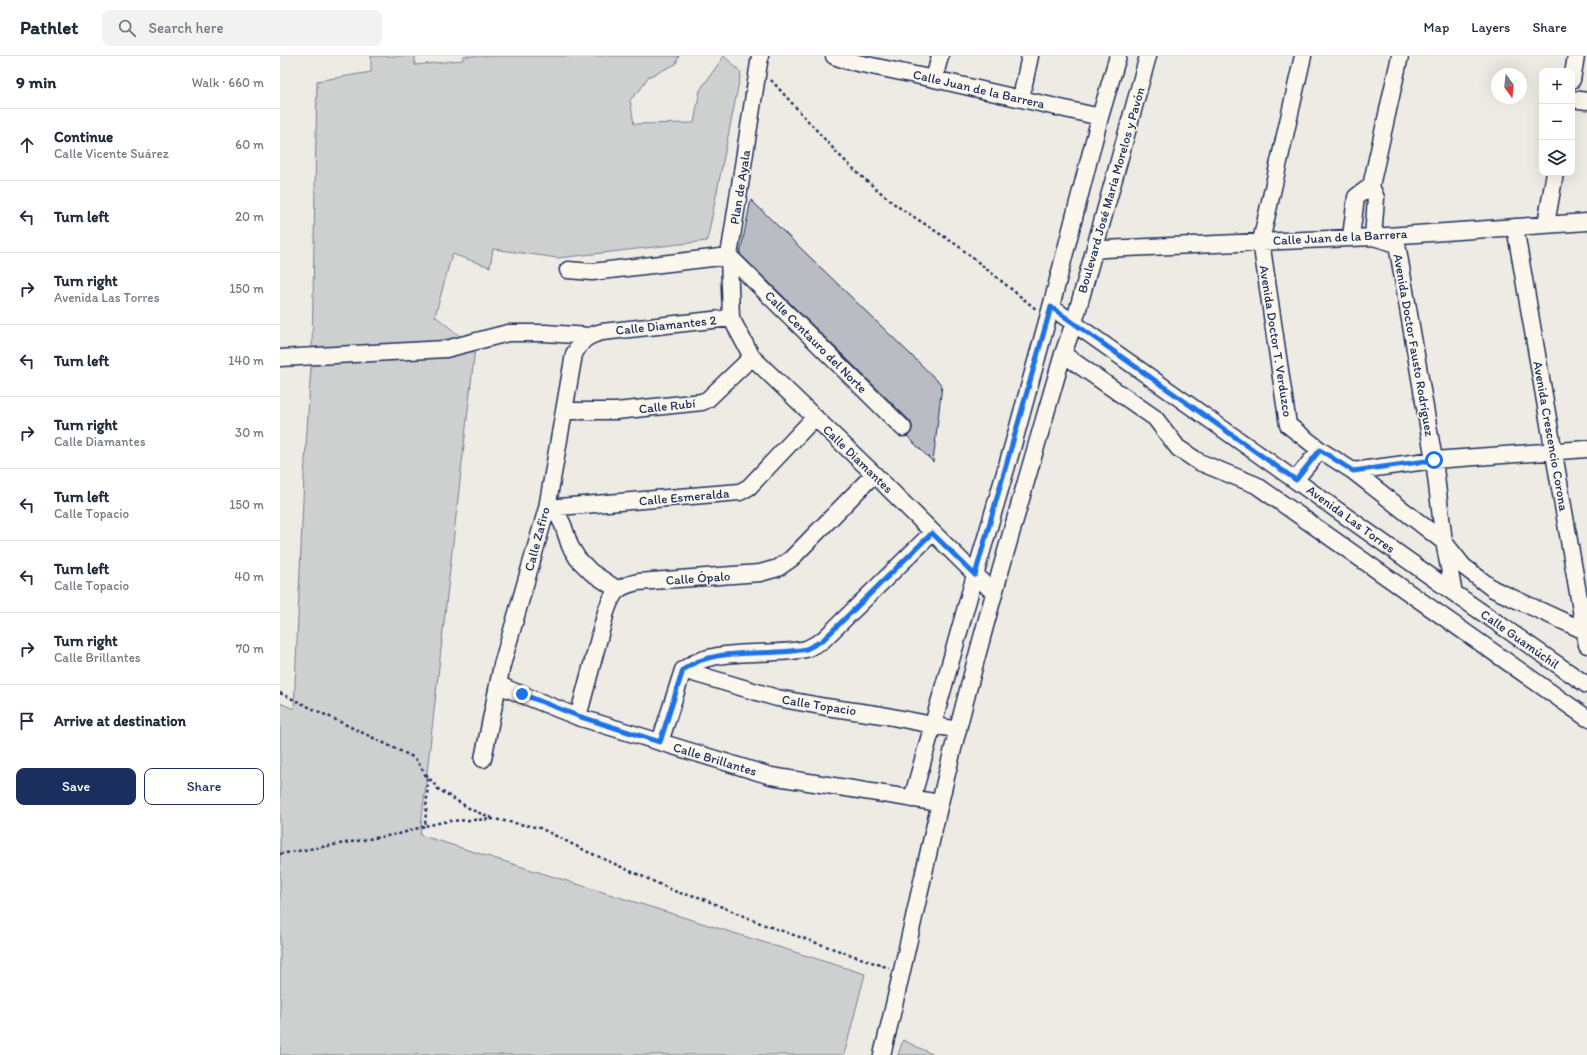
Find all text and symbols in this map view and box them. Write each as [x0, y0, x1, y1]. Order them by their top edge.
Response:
search box [102, 10, 382, 46]
text: Pathlet [20, 16, 78, 39]
icon: search [116, 17, 138, 39]
text: Search here [148, 19, 224, 37]
text: Map [1424, 19, 1449, 36]
text: Layers [1471, 19, 1510, 36]
text: Share [1532, 19, 1567, 36]
street label: Calle Juan de la Barrera [912, 67, 1047, 112]
north arrow [1491, 68, 1527, 104]
map controls [1539, 68, 1575, 176]
button: + [1539, 68, 1575, 104]
text: 9 min [16, 72, 56, 92]
text: Walk · 660 m [192, 75, 264, 90]
street label: Boulevard José María Morelos y Pavón [1074, 85, 1148, 295]
button: − [1539, 104, 1575, 140]
text: Continue [54, 128, 113, 146]
icon: ahead [16, 134, 38, 156]
text: 60 m [235, 137, 264, 152]
button: layers [1539, 140, 1575, 176]
text: Calle Vicente Suárez [54, 146, 169, 161]
street label: Plan de Ayala [727, 148, 753, 225]
icon: left [16, 206, 38, 228]
text: Turn left [54, 208, 109, 226]
text: 20 m [235, 209, 264, 224]
street label: Calle Juan de la Barrera [1272, 226, 1408, 248]
street label: Avenida Doctor Fausto Rodríguez [1391, 253, 1437, 437]
street label: Avenida Doctor T. Verduzco [1257, 264, 1295, 418]
text: Turn right [54, 272, 118, 290]
icon: right [16, 278, 38, 300]
text: 150 m [229, 281, 264, 296]
street label: Calle Centauro del Norte [762, 288, 870, 396]
text: Avenida Las Torres [54, 290, 159, 305]
street label: Calle Diamantes 2 [615, 312, 717, 338]
icon: left [16, 350, 38, 372]
text: Turn left [54, 352, 109, 370]
text: 140 m [228, 353, 264, 368]
street label: Avenida Crescencio Corona [1530, 360, 1572, 512]
street label: Calle Rubí [638, 395, 697, 416]
text: Turn right [54, 416, 118, 434]
icon: right [16, 422, 38, 444]
street label: Calle Diamantes [820, 422, 896, 496]
text: 30 m [235, 425, 264, 440]
text: Calle Diamantes [54, 434, 146, 449]
route start [1425, 451, 1443, 469]
street label: Avenida Las Torres [1304, 482, 1398, 556]
street label: Calle Esmeralda [638, 486, 730, 508]
text: Turn left [54, 488, 109, 506]
icon: left [16, 494, 38, 516]
text: 150 m [229, 497, 264, 512]
street label: Calle Zafiro [521, 505, 553, 573]
text: Calle Topacio [54, 506, 129, 521]
text: Turn left [54, 560, 109, 578]
icon: left [16, 566, 38, 588]
street label: Calle Ópalo [665, 568, 731, 588]
text: 40 m [234, 569, 264, 584]
text: Calle Topacio [54, 578, 129, 593]
street label: Calle Guamúchil [1478, 606, 1562, 672]
text: Turn right [54, 632, 118, 650]
icon: right [16, 638, 38, 660]
text: 70 m [236, 641, 264, 656]
text: Calle Brillantes [54, 650, 141, 665]
route end [513, 685, 531, 703]
street label: Calle Topacio [781, 692, 858, 718]
icon: arrive [16, 710, 38, 732]
text: Arrive at destination [54, 712, 186, 730]
street label: Calle Brillantes [671, 739, 759, 779]
button: Save [16, 768, 136, 805]
button: Share [144, 768, 264, 805]

